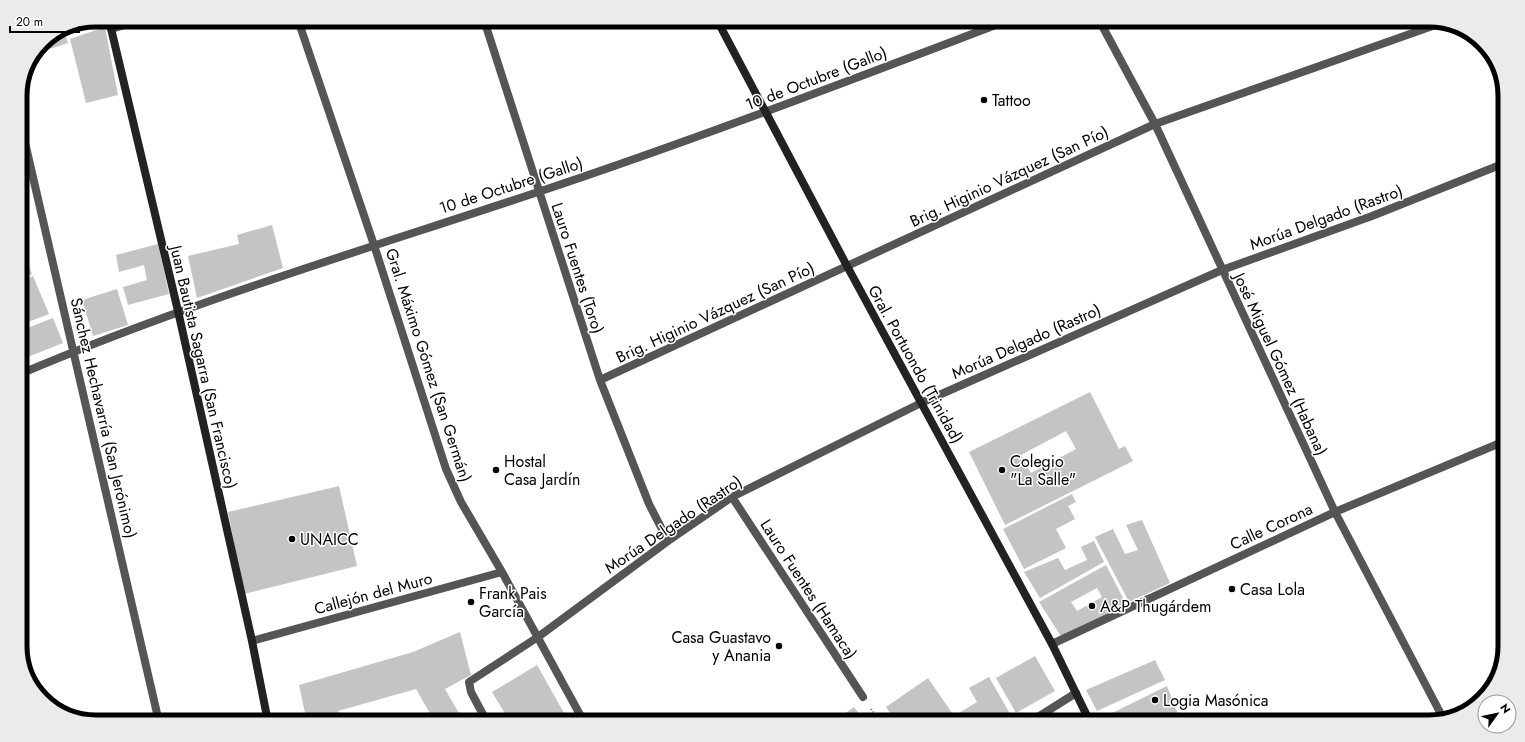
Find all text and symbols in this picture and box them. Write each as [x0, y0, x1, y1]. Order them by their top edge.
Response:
scale bar [10, 8, 79, 34]
text: 20 m [16, 13, 43, 31]
street label: 10 de Octubre (Gallo) [742, 41, 890, 116]
place label: Tattoo [992, 89, 1031, 112]
marker: Tattoo [979, 95, 989, 105]
street label: Brig. Higinio Vázquez (San Pío) [906, 120, 1112, 233]
street label: 10 de Octubre (Gallo) [436, 151, 586, 220]
street label: Morúa Delgado (Rastro) [1246, 179, 1406, 256]
street label: Lauro Fuentes (Toro) [545, 200, 610, 337]
street label: Juan Bautista Sagarra (San Francisco) [164, 241, 243, 491]
street label: Gral. Máximo Gómez (San Germán) [380, 245, 477, 485]
street label: Brig. Higinio Vázquez (San Pío) [612, 256, 818, 369]
street label: José Miguel Gómez (Habana) [1227, 267, 1333, 459]
street label: Gral. Portuondo (Trinidad) [862, 281, 969, 448]
street label: Sánchez Hechavarría (San Jerónimo) [65, 296, 142, 541]
street label: Morúa Delgado (Rastro) [948, 298, 1105, 385]
place label: Hostal Casa Jardín [504, 450, 580, 491]
place label: Colegio "La Salle" [1010, 450, 1076, 491]
marker: Hostal Casa Jardín [491, 465, 501, 475]
marker: Colegio "La Salle" [997, 465, 1007, 475]
street label: Morúa Delgado (Rastro) [600, 470, 747, 579]
street label: Calle Corona [1226, 497, 1316, 556]
street label: Lauro Fuentes (Hamaca) [755, 515, 863, 664]
place label: UNAICC [300, 528, 359, 551]
marker: UNAICC [287, 534, 297, 544]
street label: Callejón del Muro [312, 567, 435, 620]
place label: Casa Lola [1240, 578, 1305, 601]
place label: Frank Pais García [479, 582, 547, 623]
marker: Casa Lola [1227, 584, 1237, 594]
place label: A&P Thugárdem [1100, 595, 1211, 618]
marker: Frank Pais García [466, 597, 476, 607]
marker: A&P Thugárdem [1087, 601, 1097, 611]
place label: Casa Guastavo y Anania [671, 626, 771, 667]
marker: Casa Guastavo y Anania [774, 641, 784, 651]
place label: Logia Masónica [1163, 689, 1268, 712]
north arrow [1477, 694, 1517, 734]
marker: Logia Masónica [1150, 695, 1160, 705]
text: N [1496, 701, 1514, 717]

